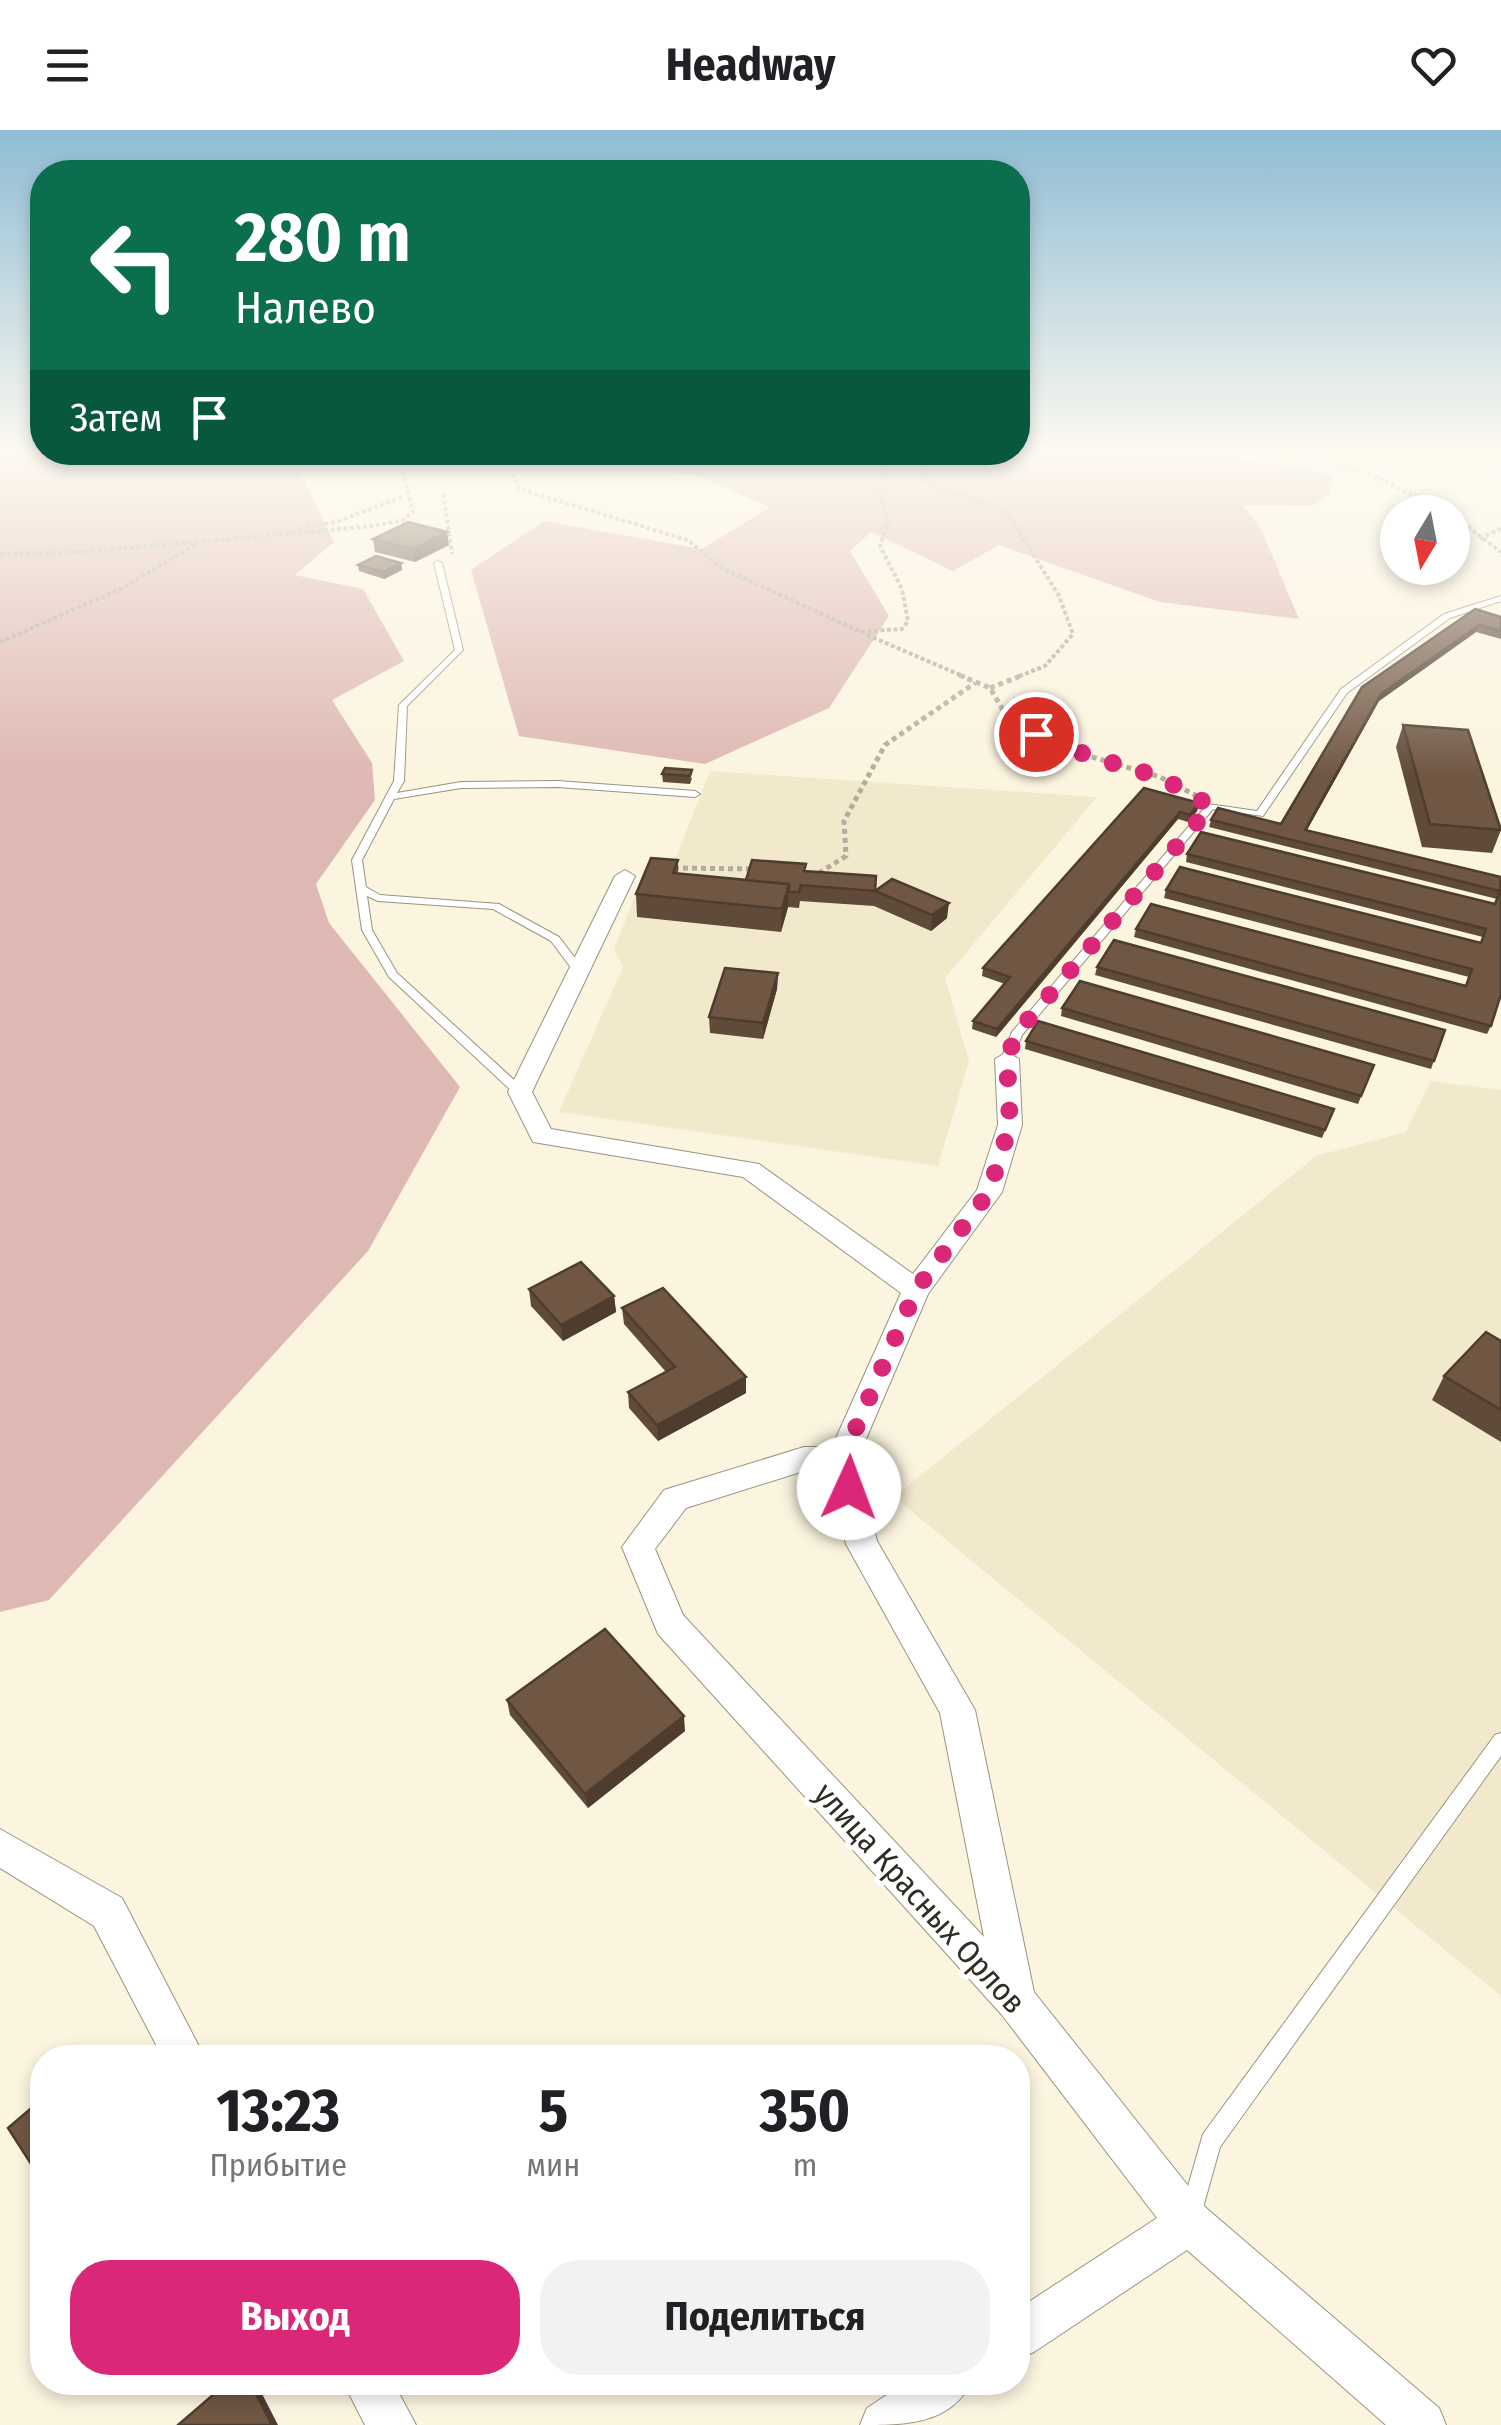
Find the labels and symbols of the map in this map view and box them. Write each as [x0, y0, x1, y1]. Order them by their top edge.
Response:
north arrow [1380, 495, 1470, 585]
pin [994, 692, 1079, 777]
position arrow [797, 1436, 901, 1540]
street label: улица Красных Орлов [807, 1775, 1033, 2021]

